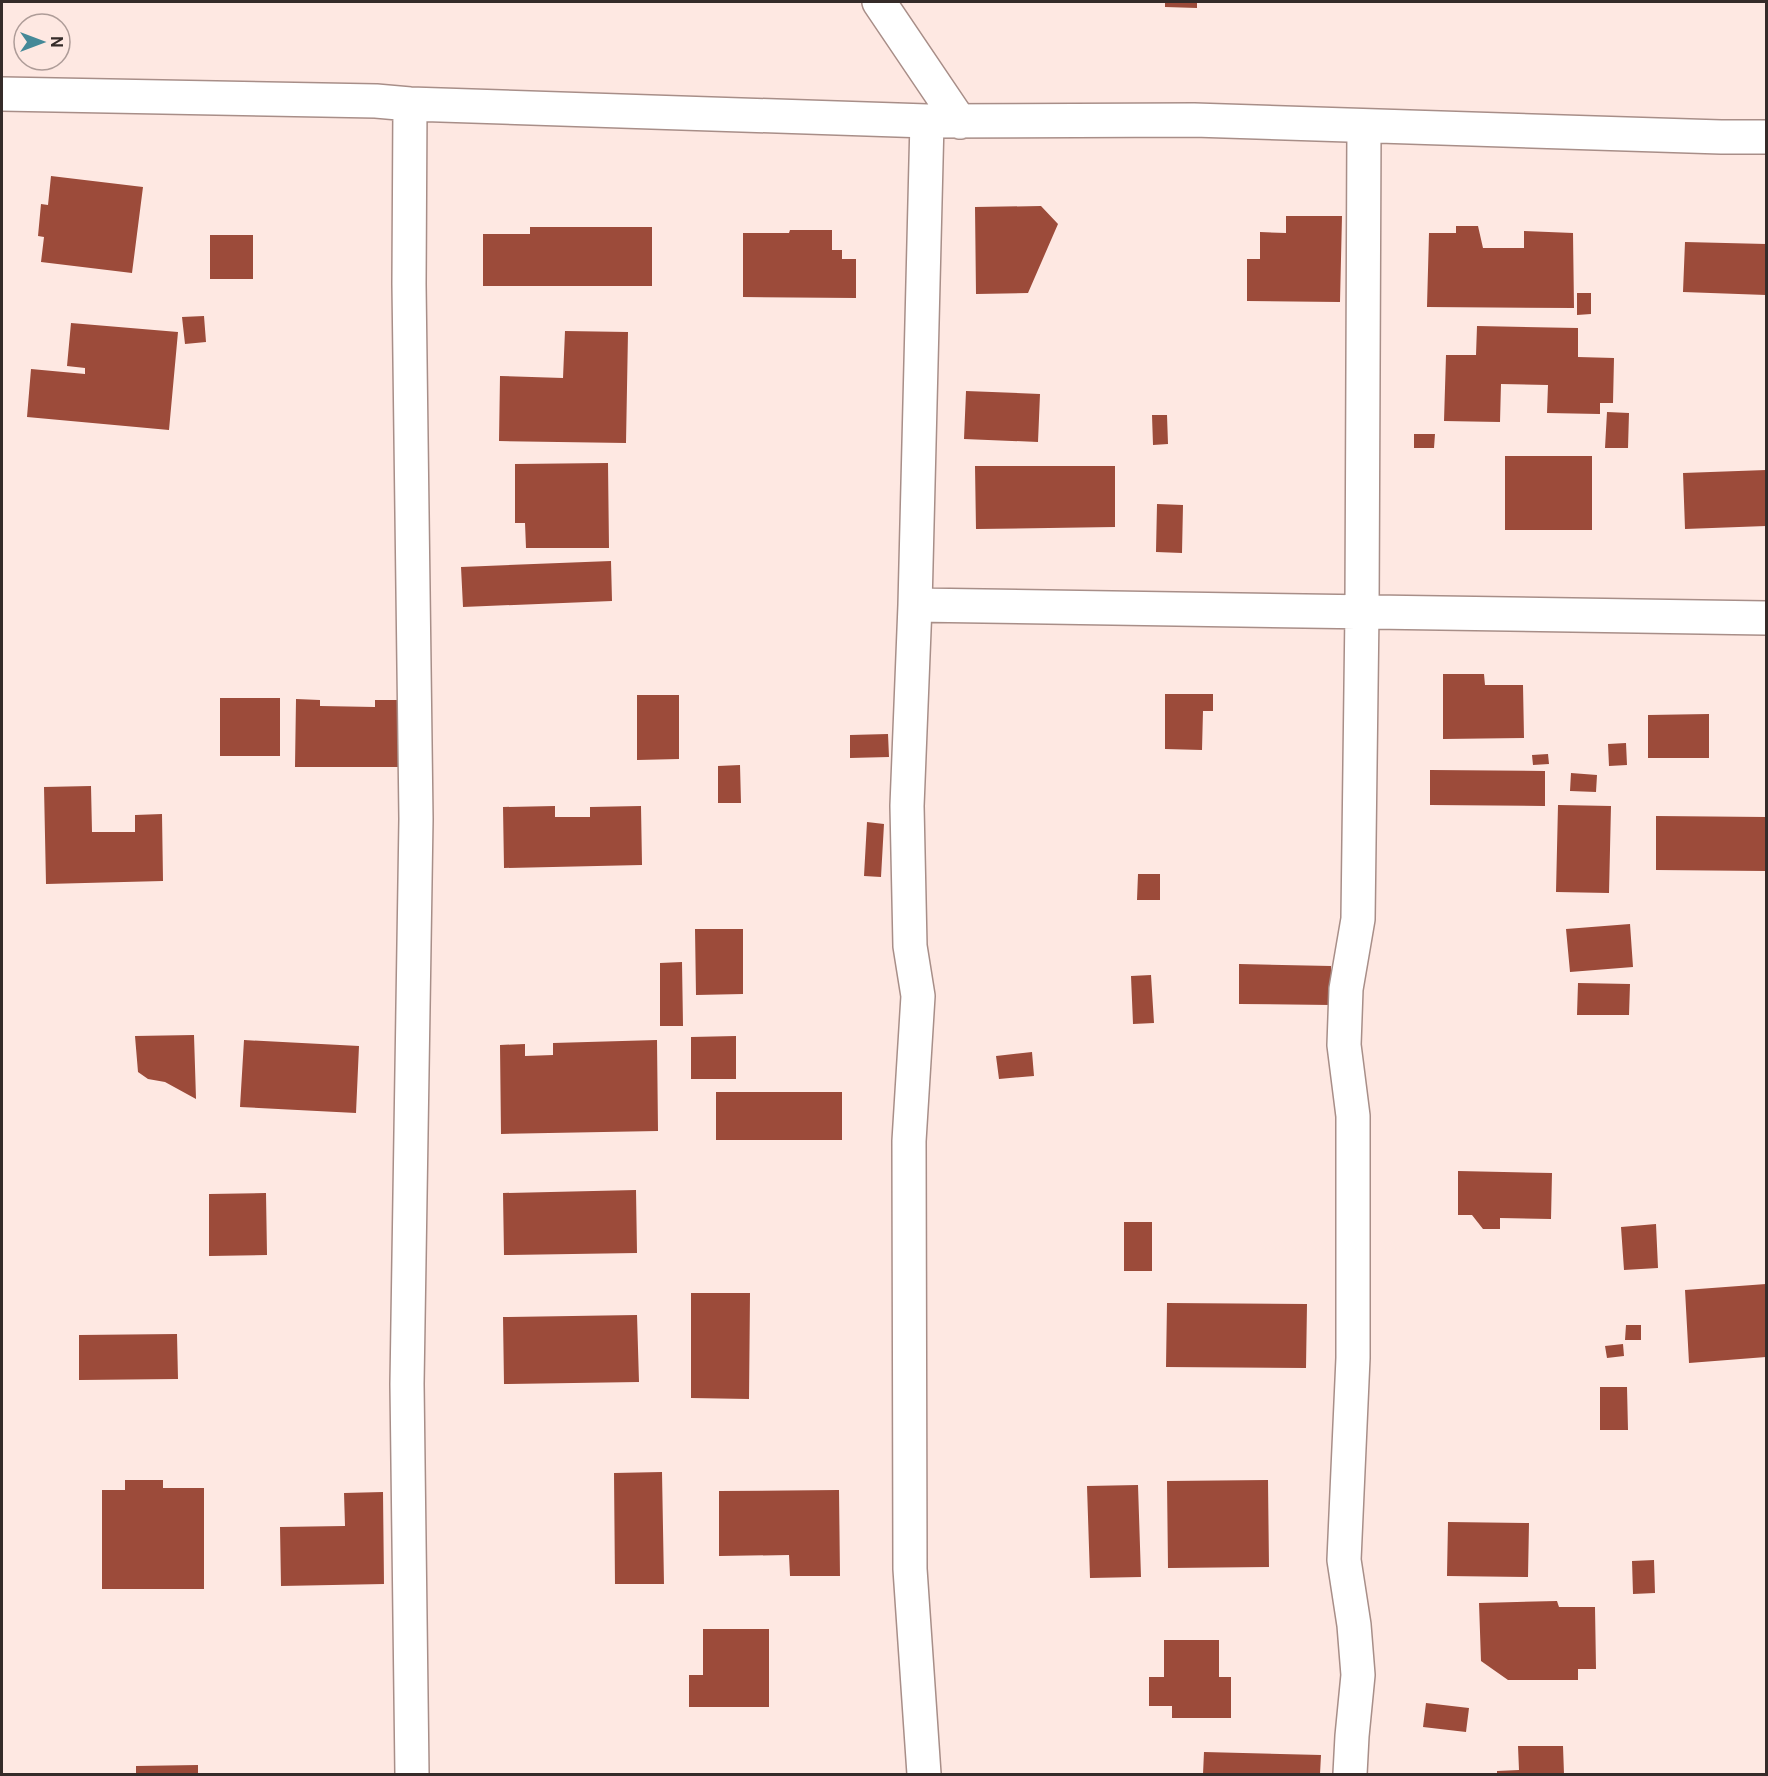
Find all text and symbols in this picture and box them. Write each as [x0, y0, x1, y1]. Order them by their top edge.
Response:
north arrow [12, 12, 72, 72]
text: N [47, 36, 66, 48]

